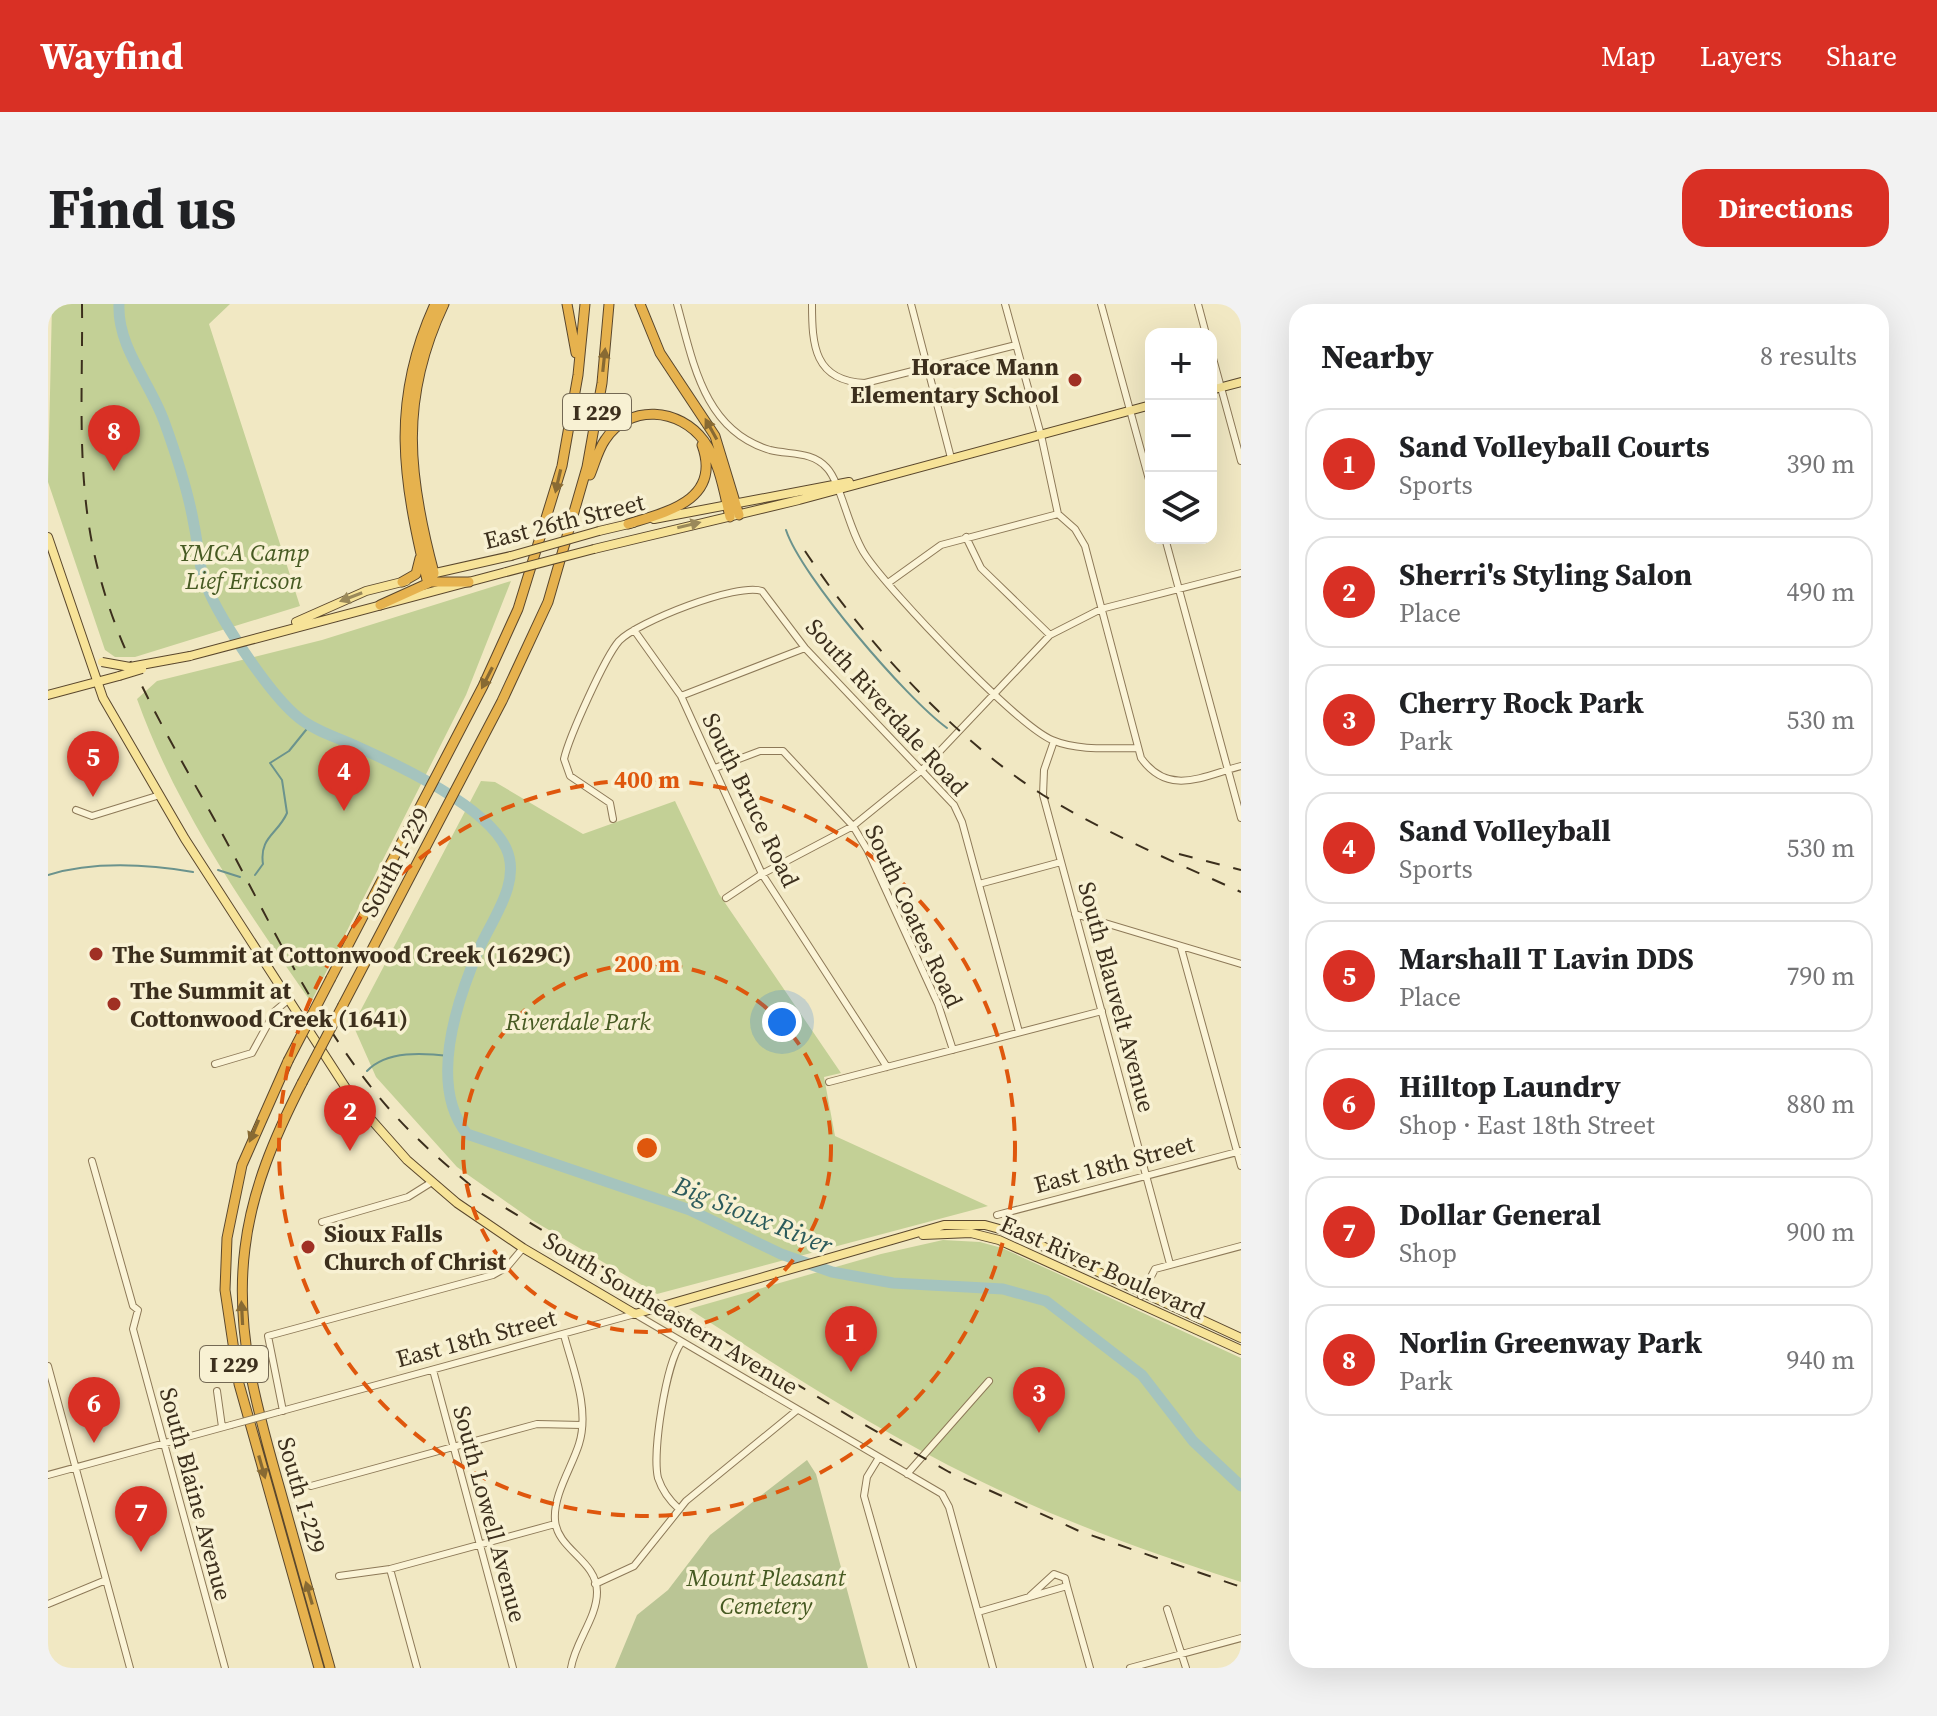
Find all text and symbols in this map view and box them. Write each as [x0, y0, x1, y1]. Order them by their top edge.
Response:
text: Wayfind [40, 30, 184, 82]
text: Map [1601, 37, 1656, 75]
text: Layers [1700, 37, 1782, 75]
text: Share [1826, 37, 1897, 75]
button: Directions [1682, 169, 1889, 247]
text: Find us [48, 170, 236, 247]
map controls [1145, 328, 1217, 544]
button: + [1145, 328, 1217, 400]
text: Nearby [1321, 333, 1434, 379]
text: 8 results [1760, 338, 1857, 374]
one-way arrow [598, 347, 611, 372]
place label: Horace Mann Elementary School [850, 350, 1059, 411]
marker: Horace Mann Elementary School [1066, 371, 1084, 389]
road number: I 229 [563, 394, 631, 430]
button: − [1145, 400, 1217, 472]
pin: 8 [88, 405, 140, 471]
one-way arrow [704, 418, 718, 440]
text: Sand Volleyball Courts [1399, 426, 1710, 467]
text: 1 [1342, 446, 1356, 482]
text: 390 m [1787, 446, 1855, 482]
text: Sports [1399, 467, 1473, 503]
one-way arrow [552, 468, 564, 493]
button: layers [1145, 472, 1217, 544]
street label: East 26th Street [480, 485, 648, 557]
one-way arrow [677, 518, 702, 531]
park label: YMCA Camp Lief Ericson [179, 536, 309, 597]
text: Sherri's Styling Salon [1399, 554, 1692, 595]
text: 2 [1342, 574, 1356, 610]
text: 490 m [1787, 574, 1855, 610]
one-way arrow [339, 591, 363, 604]
text: Place [1399, 595, 1461, 631]
street label: South Riverdale Road [798, 611, 976, 803]
one-way arrow [480, 666, 494, 689]
text: Cherry Rock Park [1399, 682, 1644, 723]
text: 3 [1342, 702, 1356, 738]
text: 530 m [1787, 702, 1855, 738]
street label: South Bruce Road [695, 707, 808, 893]
text: Park [1399, 723, 1452, 759]
pin: 5 [67, 731, 119, 797]
pin: 4 [318, 745, 370, 811]
text: 400 m [614, 763, 680, 796]
street label: South I-229 [352, 802, 438, 922]
text: Sand Volleyball [1399, 810, 1611, 851]
street label: South Coates Road [857, 819, 971, 1013]
text: 4 [1342, 830, 1356, 866]
text: 530 m [1787, 830, 1855, 866]
text: Sports [1399, 851, 1473, 887]
street label: South Blauvelt Avenue [1070, 878, 1164, 1116]
place label: The Summit at Cottonwood Creek (1629C) [112, 938, 571, 971]
text: Marshall T Lavin DDS [1399, 938, 1694, 979]
marker: The Summit at Cottonwood Creek (1629C) [87, 945, 105, 963]
text: 200 m [614, 947, 680, 980]
text: 5 [1342, 958, 1356, 994]
text: 790 m [1787, 958, 1855, 994]
place label: The Summit at Cottonwood Creek (1641) [130, 974, 408, 1035]
text: Place [1399, 979, 1461, 1015]
marker: The Summit at Cottonwood Creek (1641) [105, 995, 123, 1013]
your location [762, 1002, 802, 1042]
park label: Riverdale Park [504, 1005, 651, 1038]
text: Hilltop Laundry [1399, 1066, 1621, 1107]
pin: 2 [324, 1085, 376, 1151]
text: 6 [1342, 1086, 1356, 1122]
text: 880 m [1787, 1086, 1855, 1122]
text: Shop · East 18th Street [1399, 1107, 1655, 1143]
one-way arrow [248, 1119, 261, 1143]
street label: East 18th Street [1030, 1127, 1198, 1201]
centre of rings [633, 1134, 661, 1162]
water label: Big Sioux River [667, 1166, 838, 1263]
text: Dollar General [1399, 1194, 1601, 1235]
street label: East River Boulevard [995, 1207, 1211, 1327]
text: 7 [1342, 1214, 1356, 1250]
text: 900 m [1787, 1214, 1855, 1250]
place label: Sioux Falls Church of Christ [324, 1217, 506, 1278]
street label: South Southeastern Avenue [537, 1224, 805, 1402]
text: Shop [1399, 1235, 1457, 1271]
marker: Sioux Falls Church of Christ [299, 1238, 317, 1256]
one-way arrow [236, 1300, 249, 1326]
street label: East 18th Street [392, 1301, 560, 1375]
pin: 1 [825, 1306, 877, 1372]
text: Norlin Greenway Park [1399, 1322, 1702, 1363]
text: 8 [1342, 1342, 1356, 1378]
text: 940 m [1787, 1342, 1855, 1378]
road number: I 229 [200, 1346, 268, 1382]
text: Park [1399, 1363, 1452, 1399]
pin: 3 [1013, 1367, 1065, 1433]
pin: 6 [68, 1377, 120, 1443]
street label: South Blaine Avenue [152, 1384, 240, 1604]
street label: South Lowell Avenue [445, 1402, 535, 1626]
street label: South I-229 [270, 1433, 334, 1557]
one-way arrow [256, 1455, 269, 1479]
pin: 7 [115, 1486, 167, 1552]
park label: Mount Pleasant Cemetery [686, 1561, 846, 1622]
one-way arrow [302, 1580, 315, 1604]

